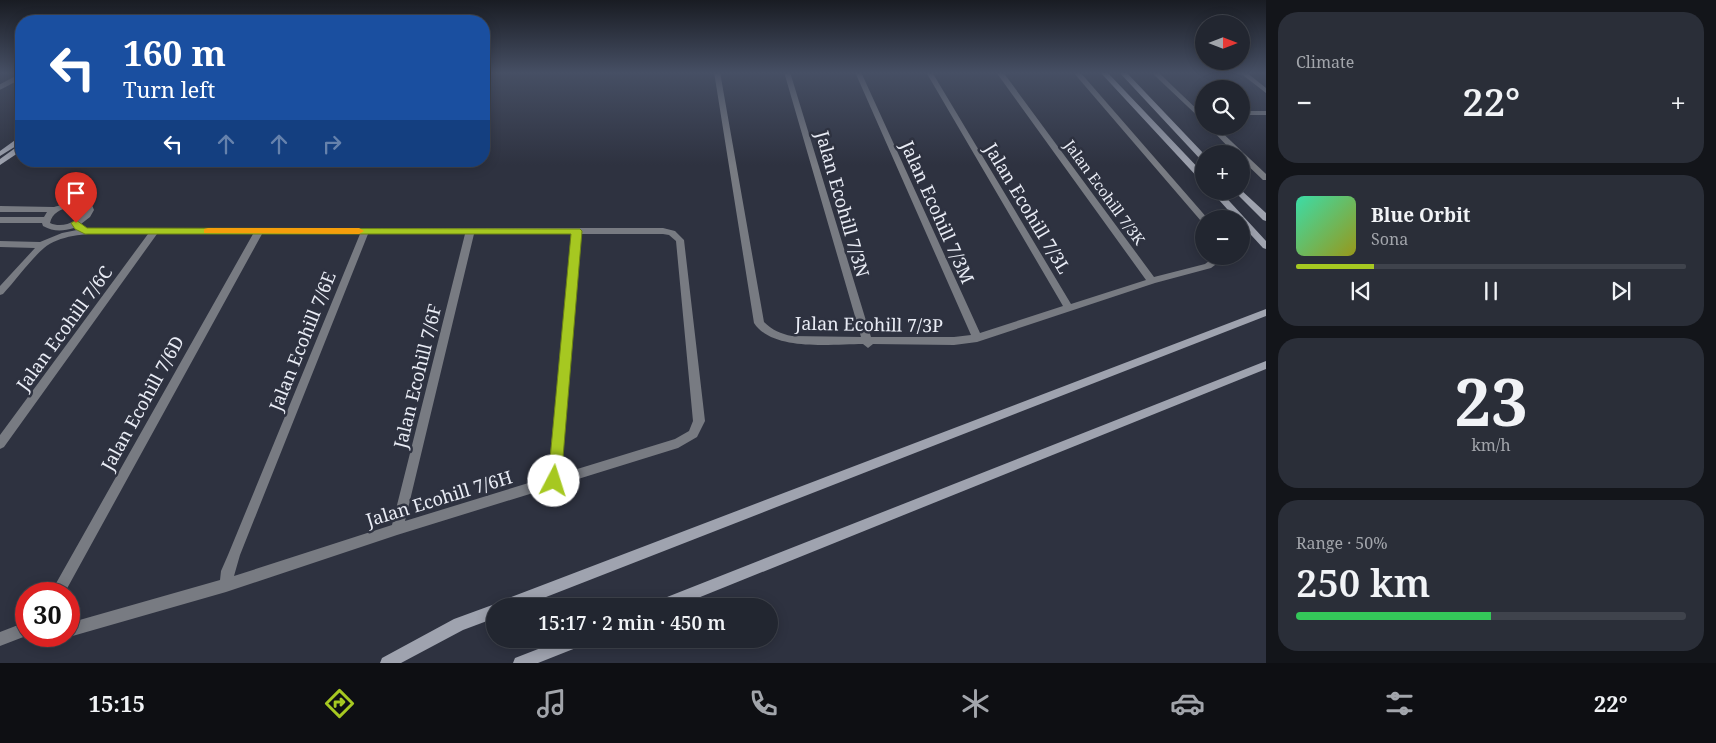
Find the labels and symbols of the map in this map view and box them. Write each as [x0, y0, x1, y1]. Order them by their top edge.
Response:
north arrow [1195, 15, 1250, 70]
street label: Jalan Ecohill 7/3N [810, 127, 875, 280]
street label: Jalan Ecohill 7/3K [1060, 135, 1150, 249]
street label: Jalan Ecohill 7/3M [895, 136, 980, 287]
street label: Jalan Ecohill 7/3L [979, 137, 1077, 278]
pin [55, 172, 97, 223]
street label: Jalan Ecohill 7/6C [10, 261, 117, 396]
street label: Jalan Ecohill 7/6E [263, 268, 341, 415]
street label: Jalan Ecohill 7/6F [387, 301, 447, 452]
street label: Jalan Ecohill 7/3P [794, 311, 943, 337]
street label: Jalan Ecohill 7/6D [95, 331, 189, 475]
position arrow [527, 454, 579, 506]
street label: Jalan Ecohill 7/6H [362, 464, 515, 532]
speed limit sign: 30 [15, 582, 80, 647]

